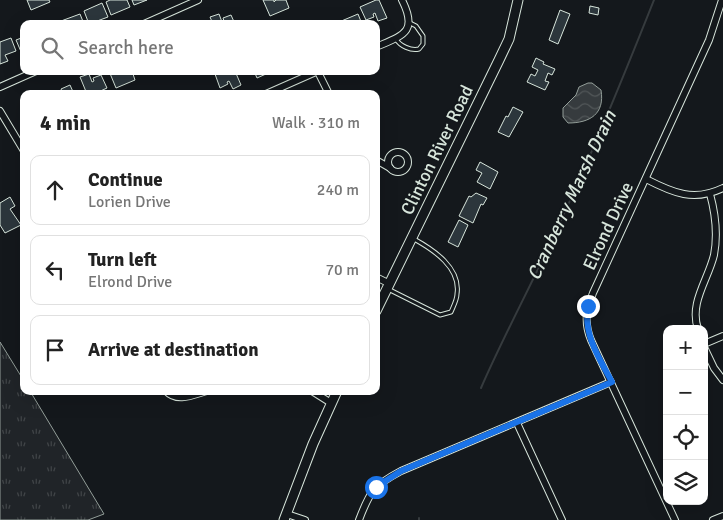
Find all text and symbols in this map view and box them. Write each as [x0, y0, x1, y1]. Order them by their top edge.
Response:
search box [20, 20, 380, 75]
icon: search [38, 34, 66, 62]
text: Search here [78, 36, 174, 60]
street label: Clinton River Road [396, 82, 478, 218]
water label: Cranberry Marsh Drain [522, 106, 622, 284]
text: 4 min [40, 110, 91, 136]
text: Walk · 310 m [272, 113, 360, 133]
text: Continue [88, 168, 163, 192]
icon: ahead [41, 176, 69, 204]
street label: Elrond Drive [578, 178, 638, 274]
text: 240 m [317, 180, 359, 200]
text: Lorien Drive [88, 192, 171, 212]
text: Turn left [88, 248, 157, 272]
icon: left [41, 256, 69, 284]
text: 70 m [325, 260, 359, 280]
text: Elrond Drive [88, 272, 172, 292]
route end [577, 295, 600, 318]
map controls [663, 325, 708, 505]
button: + [663, 325, 708, 370]
icon: arrive [41, 336, 69, 364]
text: Arrive at destination [88, 338, 259, 362]
button: − [663, 370, 708, 415]
button: locate [663, 415, 708, 460]
button: layers [663, 460, 708, 505]
route start [365, 476, 388, 499]

